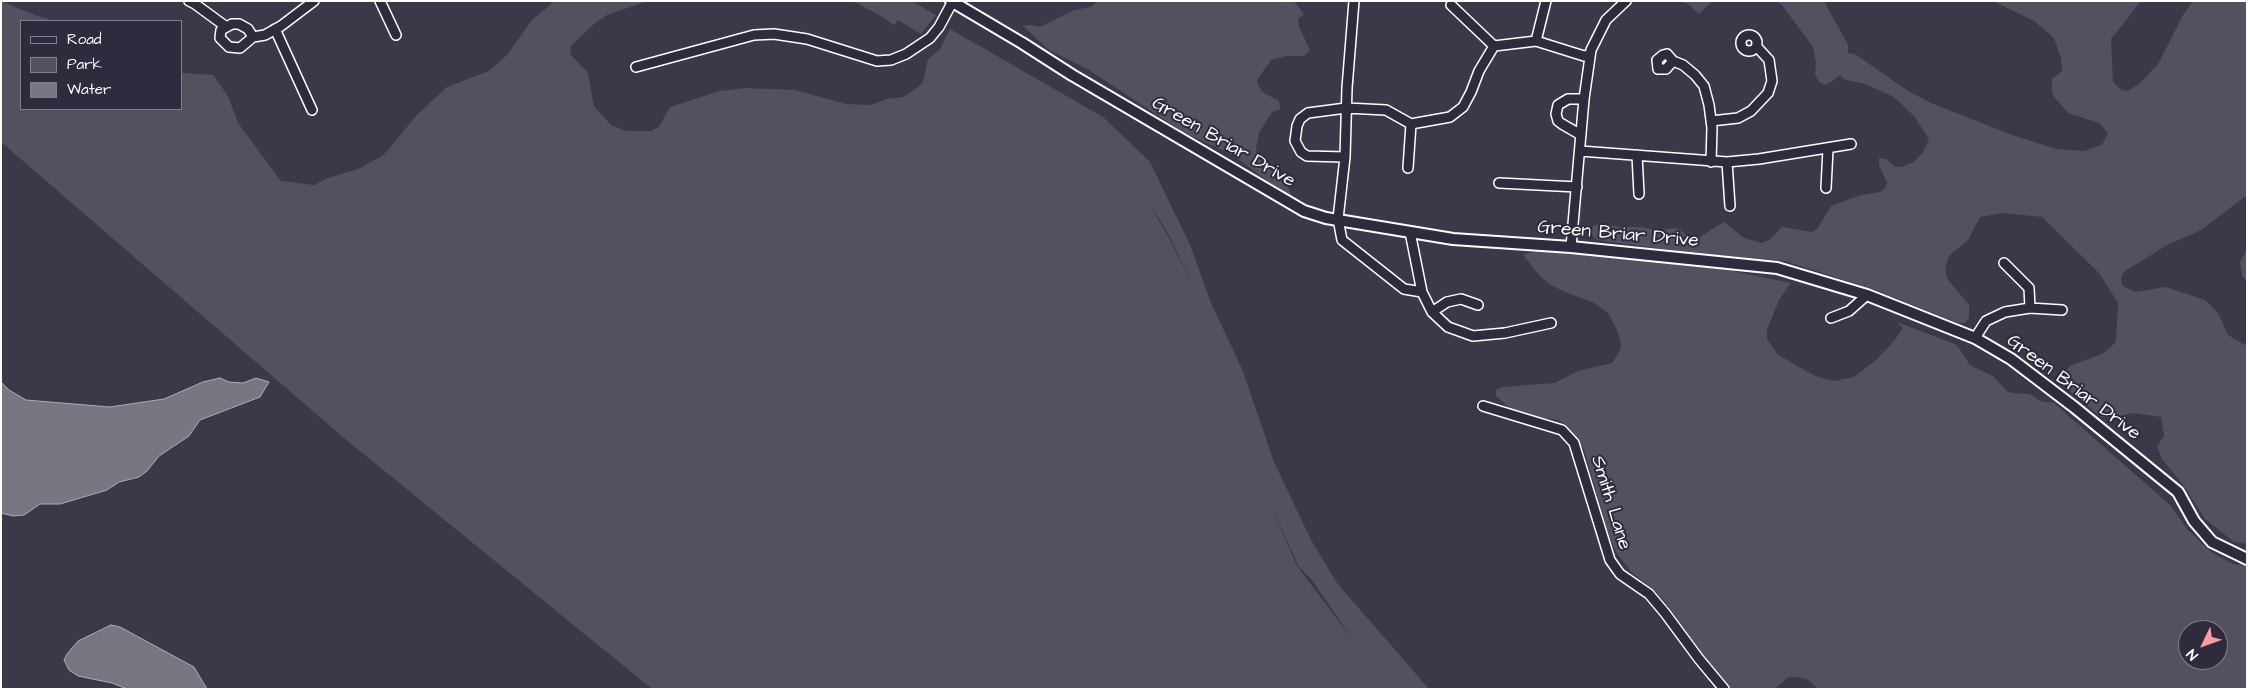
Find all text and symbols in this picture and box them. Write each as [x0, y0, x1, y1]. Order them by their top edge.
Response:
legend [20, 20, 182, 110]
text: Road [67, 29, 101, 50]
text: Park [67, 54, 102, 75]
text: Water [67, 79, 111, 100]
street label: Green Briar Drive [1147, 93, 1299, 193]
street label: Green Briar Drive [1536, 217, 1700, 253]
street label: Green Briar Drive [2002, 330, 2144, 446]
street label: Smith Lane [1585, 453, 1635, 553]
north arrow [2178, 620, 2228, 670]
text: N [2182, 644, 2203, 664]

